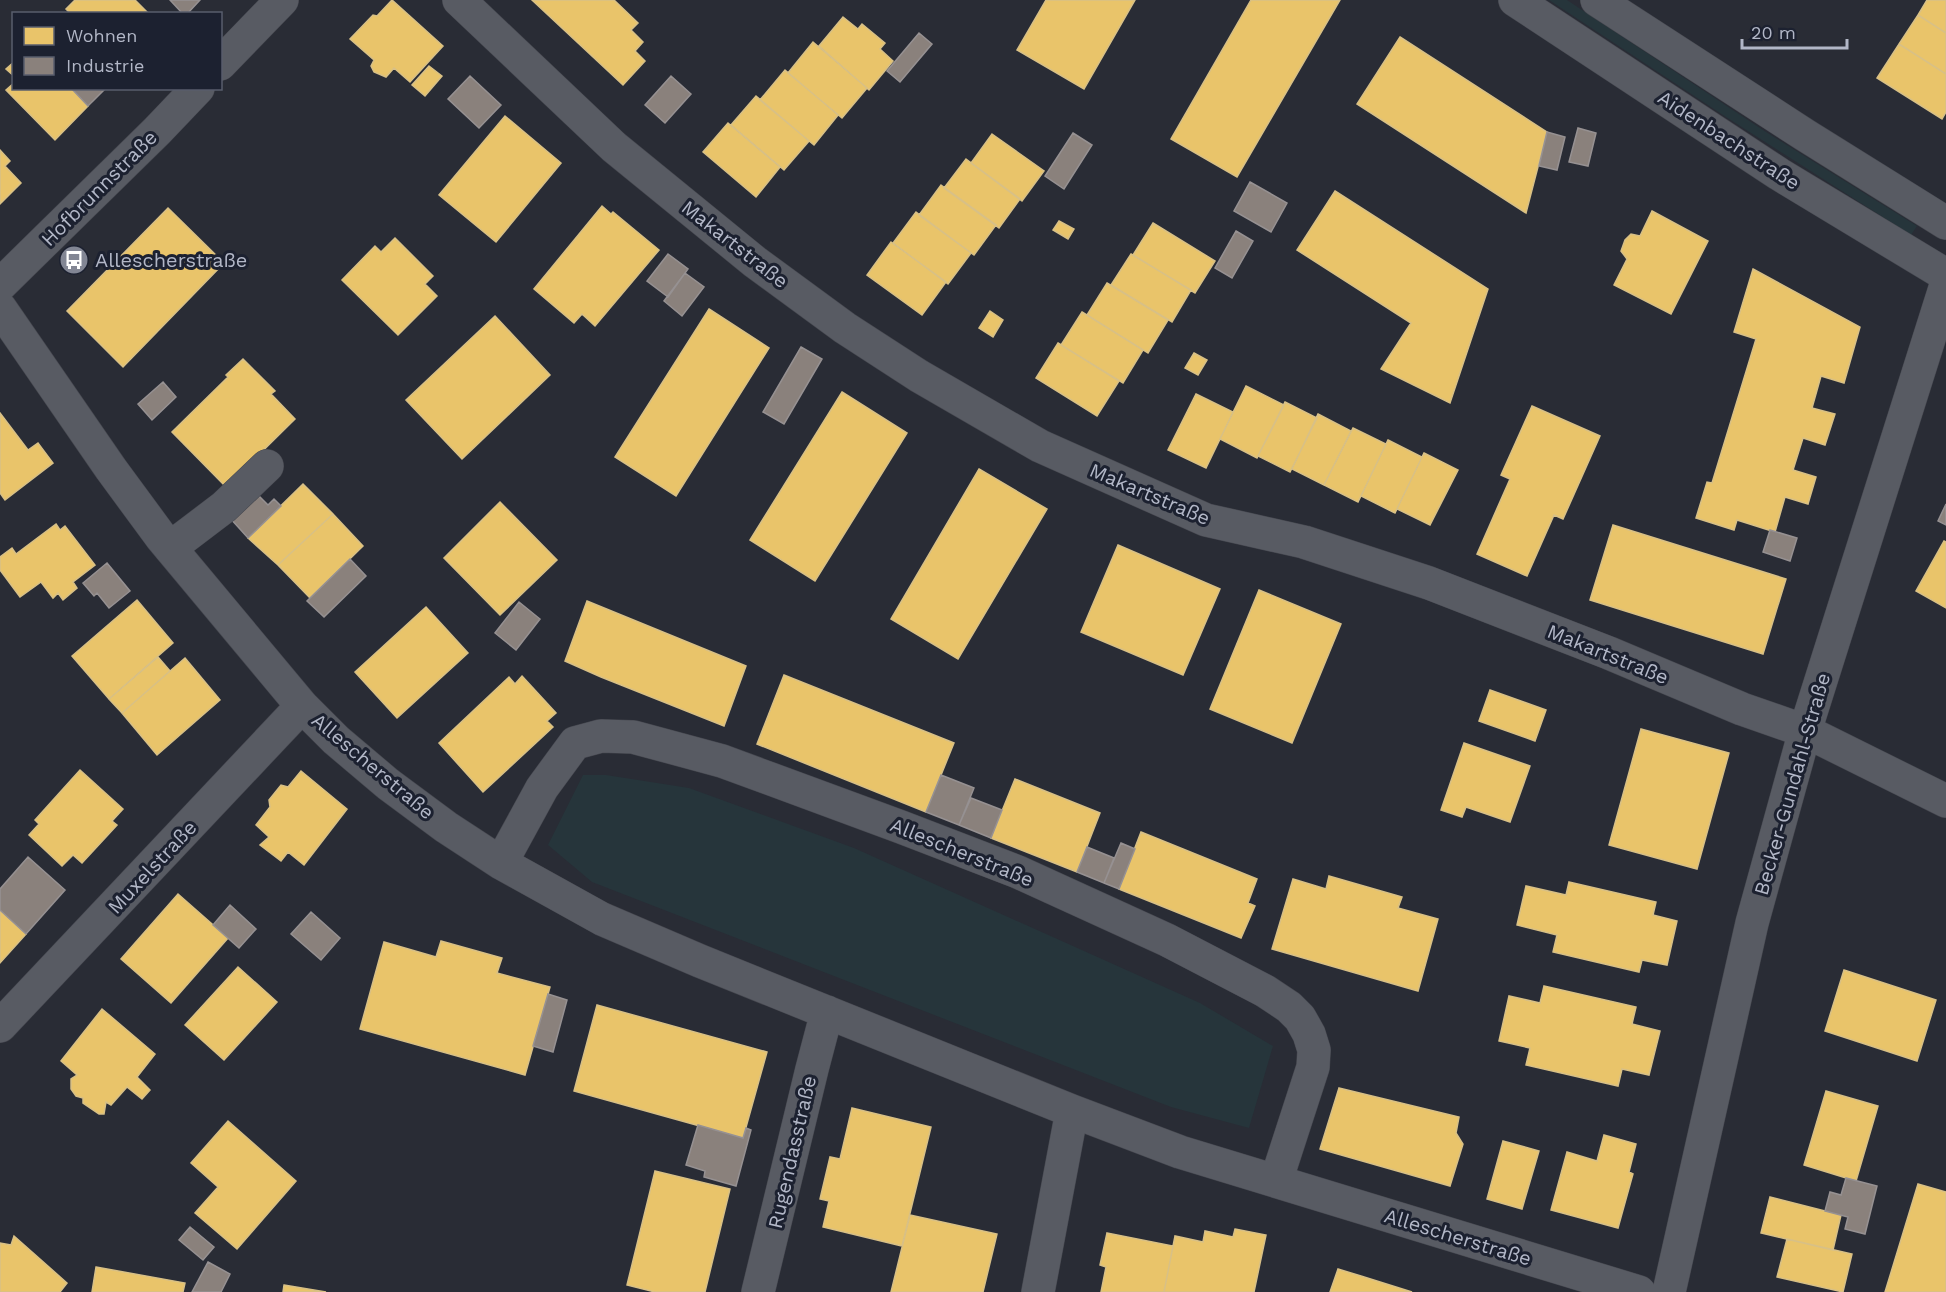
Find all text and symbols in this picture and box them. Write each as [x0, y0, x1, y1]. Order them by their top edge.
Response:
legend [12, 12, 222, 90]
scale bar [1742, 12, 1847, 50]
text: 20 m [1751, 22, 1796, 43]
text: Wohnen [66, 25, 137, 46]
text: Industrie [66, 55, 144, 76]
street label: Aidenbachstraße [1654, 85, 1804, 195]
street label: Hofbrunnstraße [36, 125, 162, 251]
street label: Makartstraße [677, 195, 793, 293]
bus stop icon: Allescherstraße [58, 244, 90, 276]
place label: Allescherstraße [95, 248, 247, 272]
street label: Makartstraße [1086, 458, 1214, 530]
street label: Makartstraße [1544, 619, 1672, 689]
street label: Becker-Gundahl-Straße [1749, 670, 1835, 898]
street label: Allescherstraße [307, 708, 439, 824]
street label: Allescherstraße [887, 812, 1037, 892]
street label: Muxelstraße [103, 815, 201, 919]
street label: Rugendasstraße [763, 1073, 821, 1231]
street label: Allescherstraße [1382, 1203, 1534, 1271]

